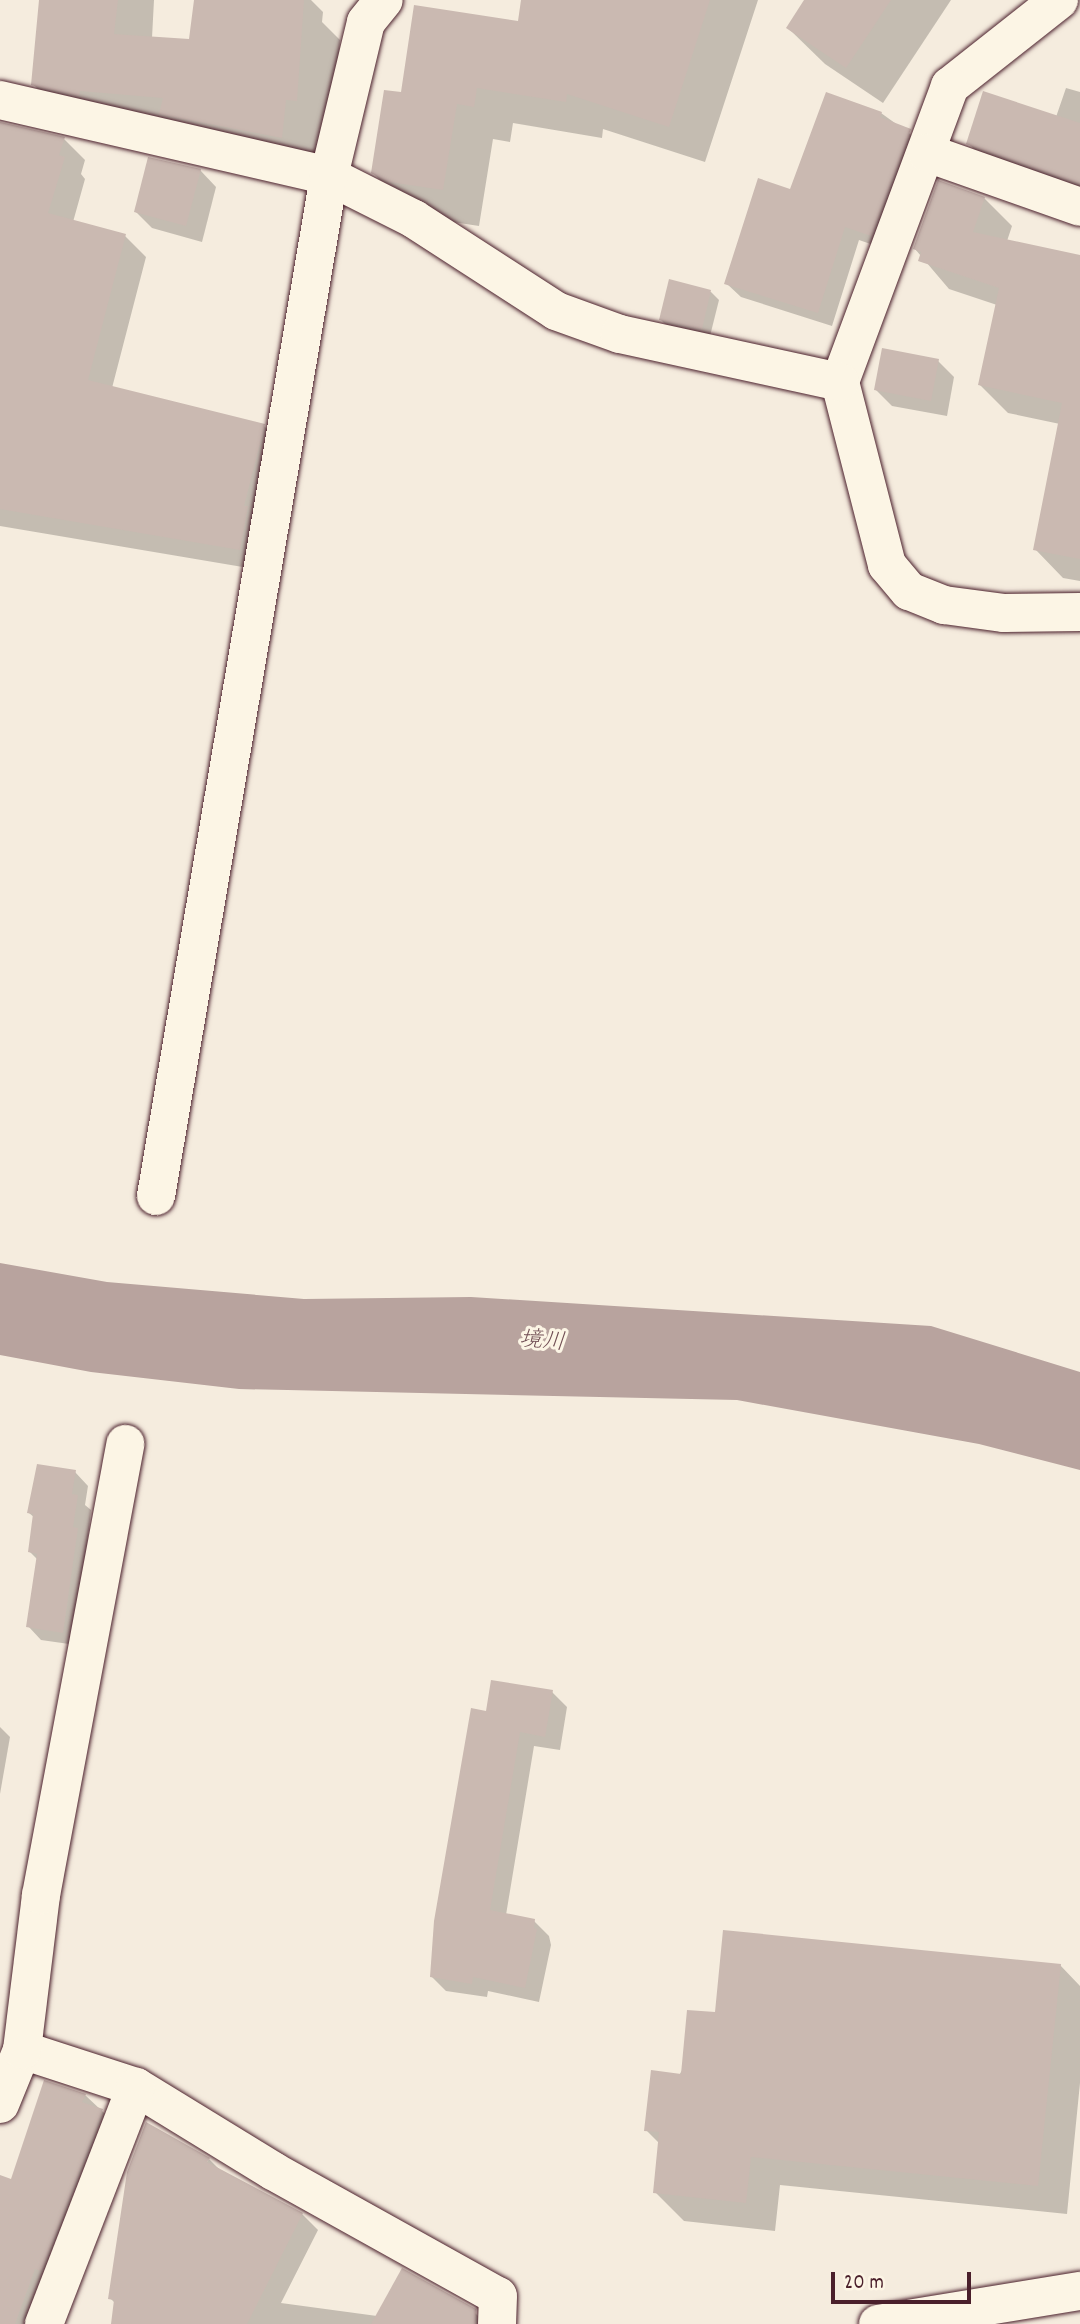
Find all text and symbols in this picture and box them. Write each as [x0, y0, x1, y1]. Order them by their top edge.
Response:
water label: 境川 [518, 1327, 566, 1359]
scale bar [835, 2258, 975, 2302]
text: 20 m [844, 2269, 884, 2299]

